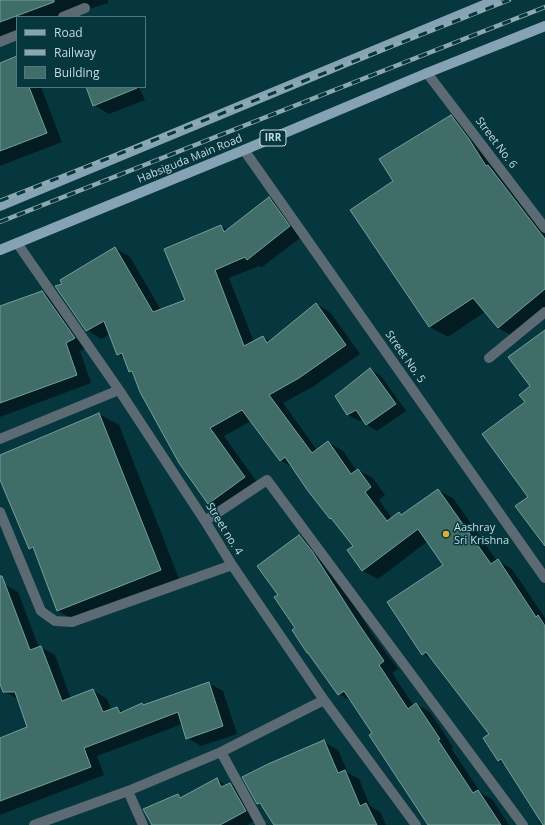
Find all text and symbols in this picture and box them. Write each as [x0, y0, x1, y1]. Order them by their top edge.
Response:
legend [16, 16, 146, 88]
text: Road [54, 24, 83, 41]
text: Railway [54, 44, 96, 61]
text: Building [54, 64, 99, 81]
street label: Street No. 6 [473, 115, 519, 171]
road number: IRR [260, 130, 286, 146]
street label: Habsiguda Main Road [136, 132, 244, 186]
street label: Street No. 5 [382, 328, 428, 386]
street label: Street no. 4 [203, 500, 245, 558]
place label: Aashray Sri Krishna [454, 521, 509, 547]
marker: Aashray Sri Krishna [441, 529, 451, 539]

